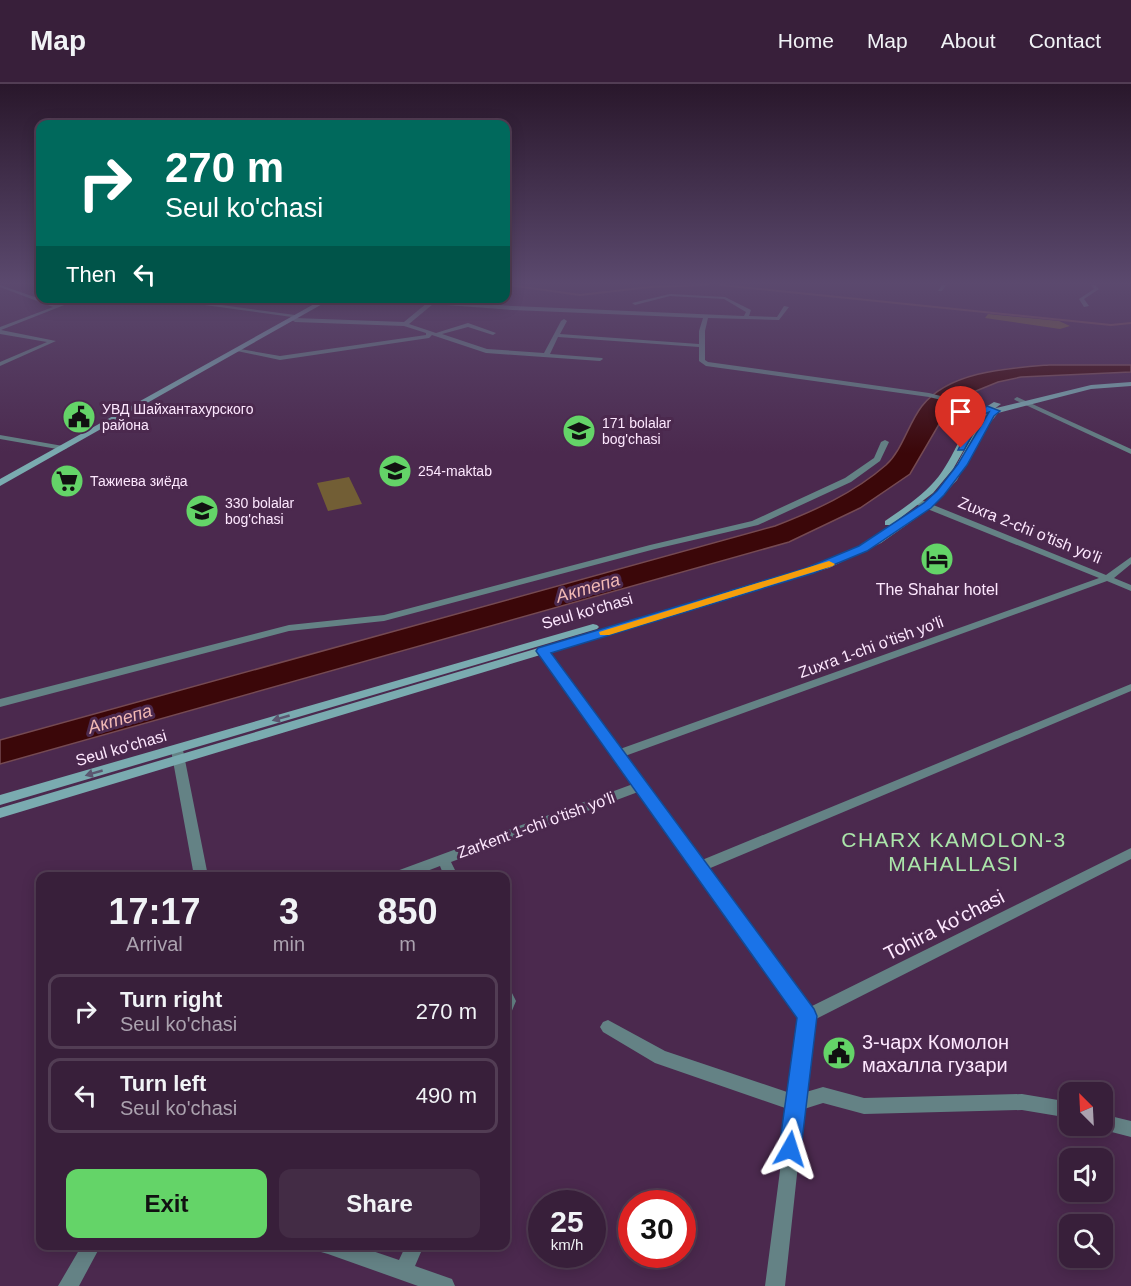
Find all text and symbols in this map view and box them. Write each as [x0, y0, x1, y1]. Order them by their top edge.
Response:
text: Map [30, 25, 86, 56]
text: Home [778, 29, 834, 52]
text: Map [867, 29, 908, 52]
text: About [941, 29, 996, 52]
text: Contact [1029, 29, 1101, 52]
icon: right [66, 144, 144, 222]
text: 270 m [165, 144, 284, 191]
text: Seul ko'chasi [165, 193, 323, 223]
icon: left [128, 258, 161, 291]
text: Then [66, 262, 116, 287]
pin [935, 386, 986, 448]
icon: arrive [944, 395, 977, 428]
public building icon: УВД Шайхантахурского района [61, 399, 97, 435]
place label: УВД Шайхантахурского района [102, 401, 254, 433]
school or university icon: 171 bolalar bog'chasi [561, 413, 597, 449]
place label: 171 bolalar bog'chasi [602, 415, 672, 447]
school or university icon: 254-maktab [377, 453, 413, 489]
supermarket icon: Тажиева зиёда [49, 463, 85, 499]
place label: 254-maktab [418, 463, 492, 479]
place label: Тажиева зиёда [90, 473, 188, 489]
school or university icon: 330 bolalar bog'chasi [184, 493, 220, 529]
street label: Zuxra 2-chi o'tish yo'li [956, 493, 1104, 567]
place label: 330 bolalar bog'chasi [225, 495, 295, 527]
hotel icon: The Shahar hotel [919, 541, 955, 577]
water label: Актепа [553, 569, 622, 607]
place label: The Shahar hotel [876, 581, 998, 598]
street label: Seul ko'chasi [540, 590, 634, 632]
street label: Zuxra 1-chi o'tish yo'li [796, 613, 946, 681]
water label: Актепа [85, 700, 154, 738]
one-way arrow [272, 714, 290, 723]
street label: Seul ko'chasi [74, 727, 168, 769]
one-way arrow [85, 769, 103, 778]
street label: Zarkent 1-chi o'tish yo'li [455, 789, 617, 861]
district label: CHARX KAMOLON-3 MAHALLASI [841, 828, 1067, 875]
street label: Tohira ko'chasi [880, 885, 1008, 965]
text: 17:17 [108, 891, 200, 932]
text: 3 [279, 891, 299, 932]
text: 850 [377, 891, 438, 932]
text: Arrival [126, 933, 183, 955]
text: min [273, 933, 305, 955]
text: m [399, 933, 416, 955]
text: Turn right [120, 987, 222, 1012]
icon: right [69, 995, 102, 1028]
text: 270 m [416, 999, 477, 1024]
text: Seul ko'chasi [120, 1013, 237, 1035]
place label: 3-чарх Комолон махалла гузари [862, 1031, 1009, 1076]
public building icon: 3-чарх Комолон махалла гузари [821, 1035, 857, 1071]
text: Turn left [120, 1071, 206, 1096]
icon: left [69, 1079, 102, 1112]
north arrow [1059, 1082, 1113, 1136]
map controls [1059, 1082, 1113, 1268]
text: 490 m [416, 1083, 477, 1108]
text: Seul ko'chasi [120, 1097, 237, 1119]
position arrow [758, 1117, 822, 1181]
button: sound [1059, 1148, 1113, 1202]
button: Exit [66, 1169, 267, 1238]
button: Share [279, 1169, 480, 1238]
speed limit sign: 30 [618, 1190, 696, 1268]
text: 25 [550, 1205, 584, 1238]
button: search [1059, 1214, 1113, 1268]
text: km/h [551, 1236, 583, 1253]

